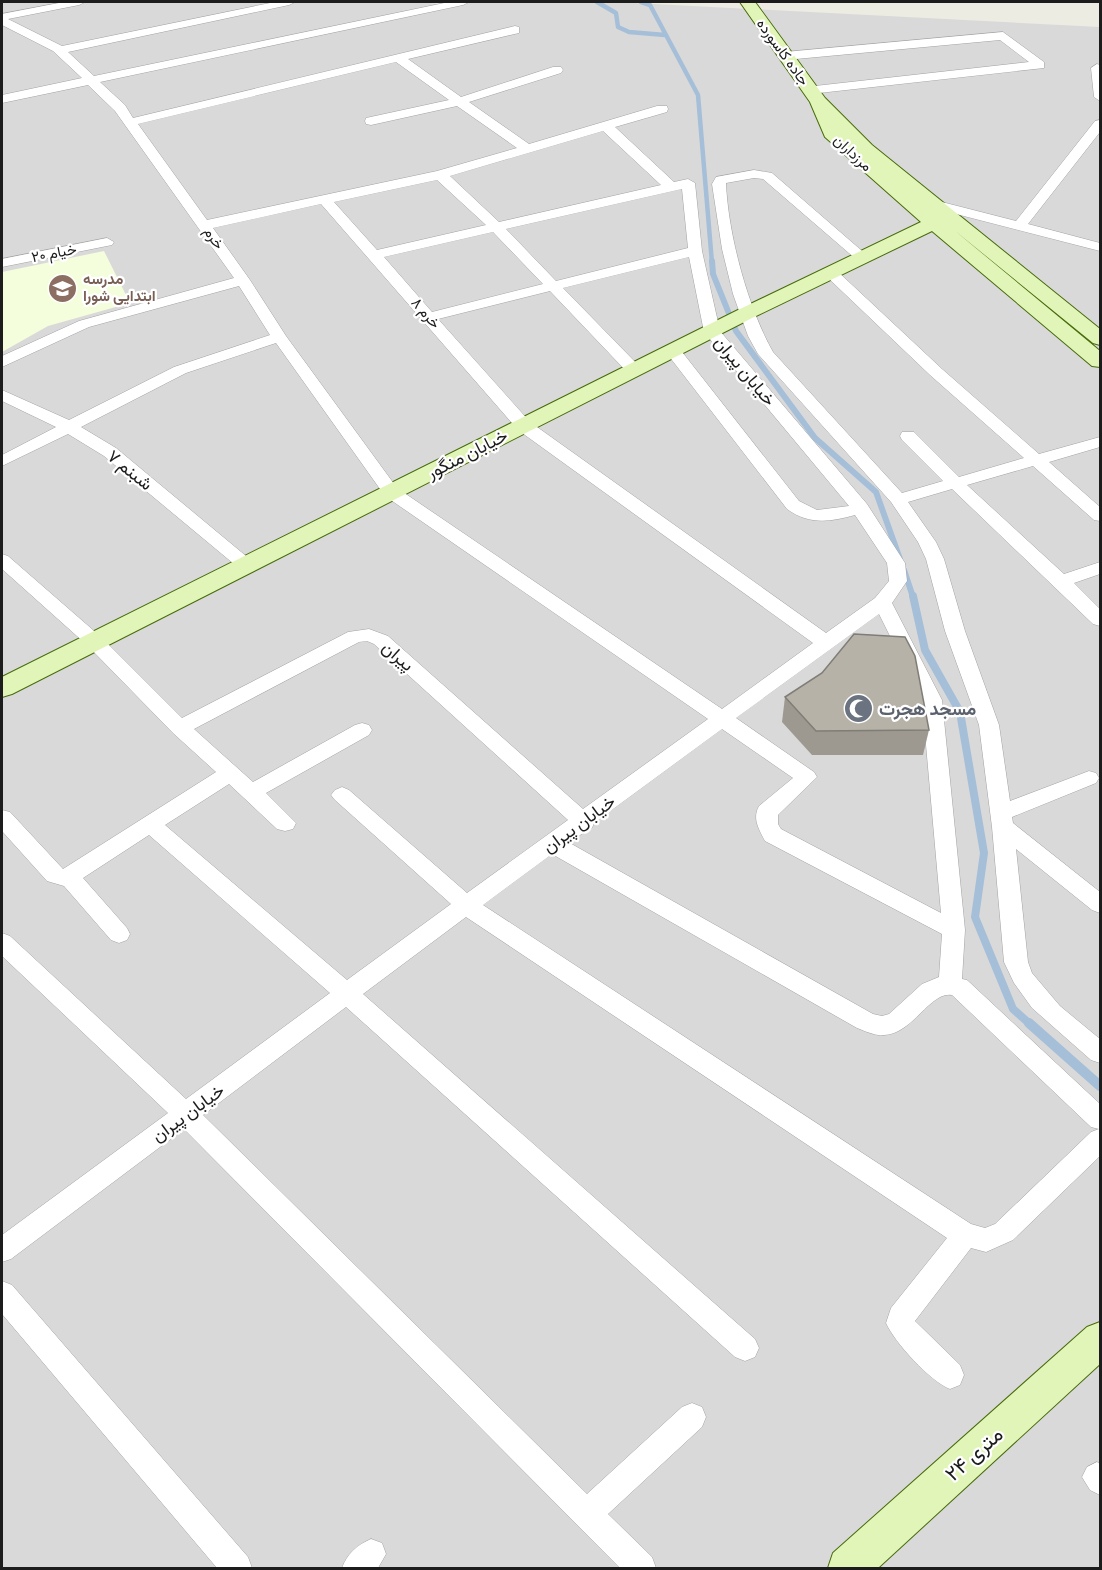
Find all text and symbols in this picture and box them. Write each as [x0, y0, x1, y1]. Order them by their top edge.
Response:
street label: جاده کاسورده [753, 14, 814, 89]
street label: مرزداران [830, 130, 877, 175]
street label: خرم [199, 223, 229, 253]
street label: خیام ۲۰ [30, 239, 78, 267]
place label: مدرسه ابتدایی شورا [83, 269, 156, 305]
school or university icon: مدرسه ابتدایی شورا [46, 272, 78, 304]
street label: خرم ۸ [407, 293, 445, 333]
street label: خیابان پیران [709, 331, 781, 411]
street label: خیابان منگور [421, 423, 511, 484]
street label: شبنم ۷ [102, 444, 158, 496]
street label: پیران [377, 635, 419, 677]
mosque icon: مسجد هجرت [842, 693, 874, 725]
place label: مسجد هجرت [879, 697, 977, 720]
street label: خیابان پیران [538, 789, 620, 859]
street label: خیابان پیران [147, 1078, 229, 1148]
street label: ۲۴ متری [939, 1421, 1008, 1487]

